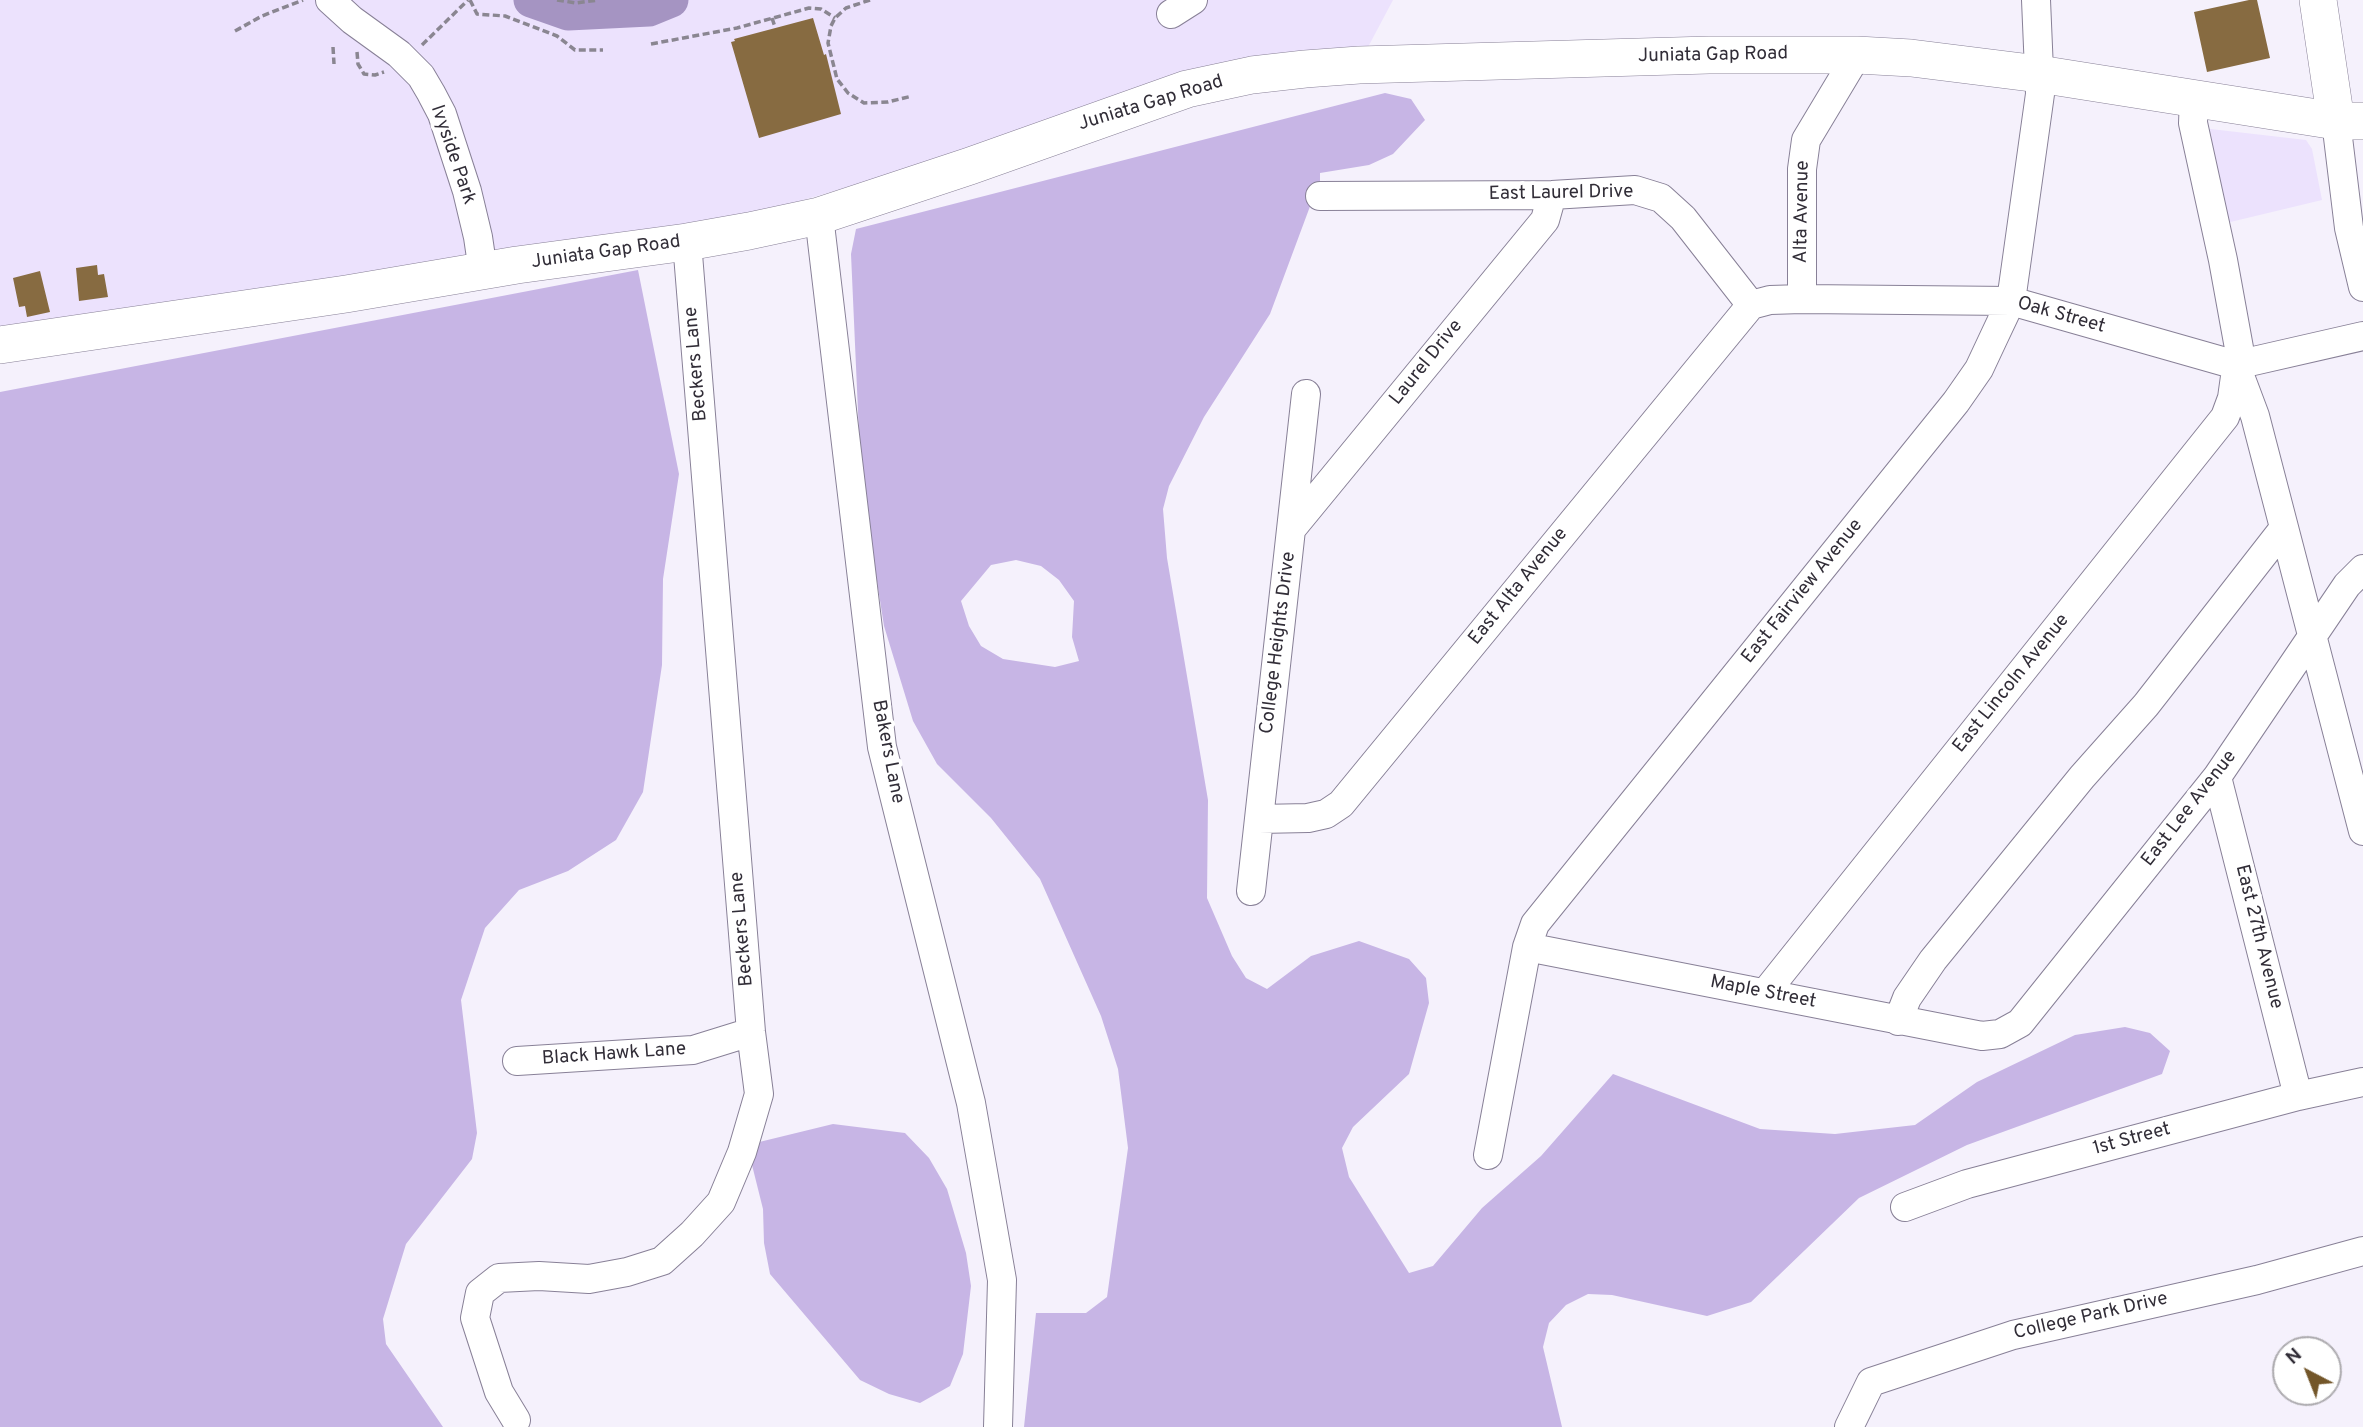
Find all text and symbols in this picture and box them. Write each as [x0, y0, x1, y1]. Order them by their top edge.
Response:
street label: Juniata Gap Road [1638, 43, 1788, 69]
street label: Juniata Gap Road [1076, 71, 1226, 137]
street label: Ivyside Park [424, 102, 480, 208]
street label: Alta Avenue [1791, 160, 1815, 264]
street label: East Laurel Drive [1488, 181, 1634, 207]
street label: Juniata Gap Road [530, 231, 682, 275]
street label: Oak Street [2014, 293, 2108, 339]
street label: Beckers Lane [681, 306, 713, 422]
street label: Laurel Drive [1386, 316, 1468, 410]
street label: East Fairview Avenue [1738, 515, 1868, 669]
street label: East Alta Avenue [1465, 524, 1573, 650]
street label: College Heights Drive [1256, 550, 1302, 736]
street label: East Lincoln Avenue [1949, 610, 2075, 758]
street label: Bakers Lane [866, 698, 908, 806]
street label: East Lee Avenue [2138, 746, 2242, 872]
street label: East 27th Avenue [2229, 862, 2287, 1012]
street label: Beckers Lane [727, 871, 759, 987]
street label: Maple Street [1708, 972, 1818, 1014]
street label: Black Hawk Lane [541, 1039, 687, 1071]
street label: 1st Street [2091, 1119, 2173, 1161]
street label: College Park Drive [2012, 1288, 2170, 1346]
north arrow [2272, 1336, 2342, 1406]
text: N [2281, 1343, 2307, 1370]

